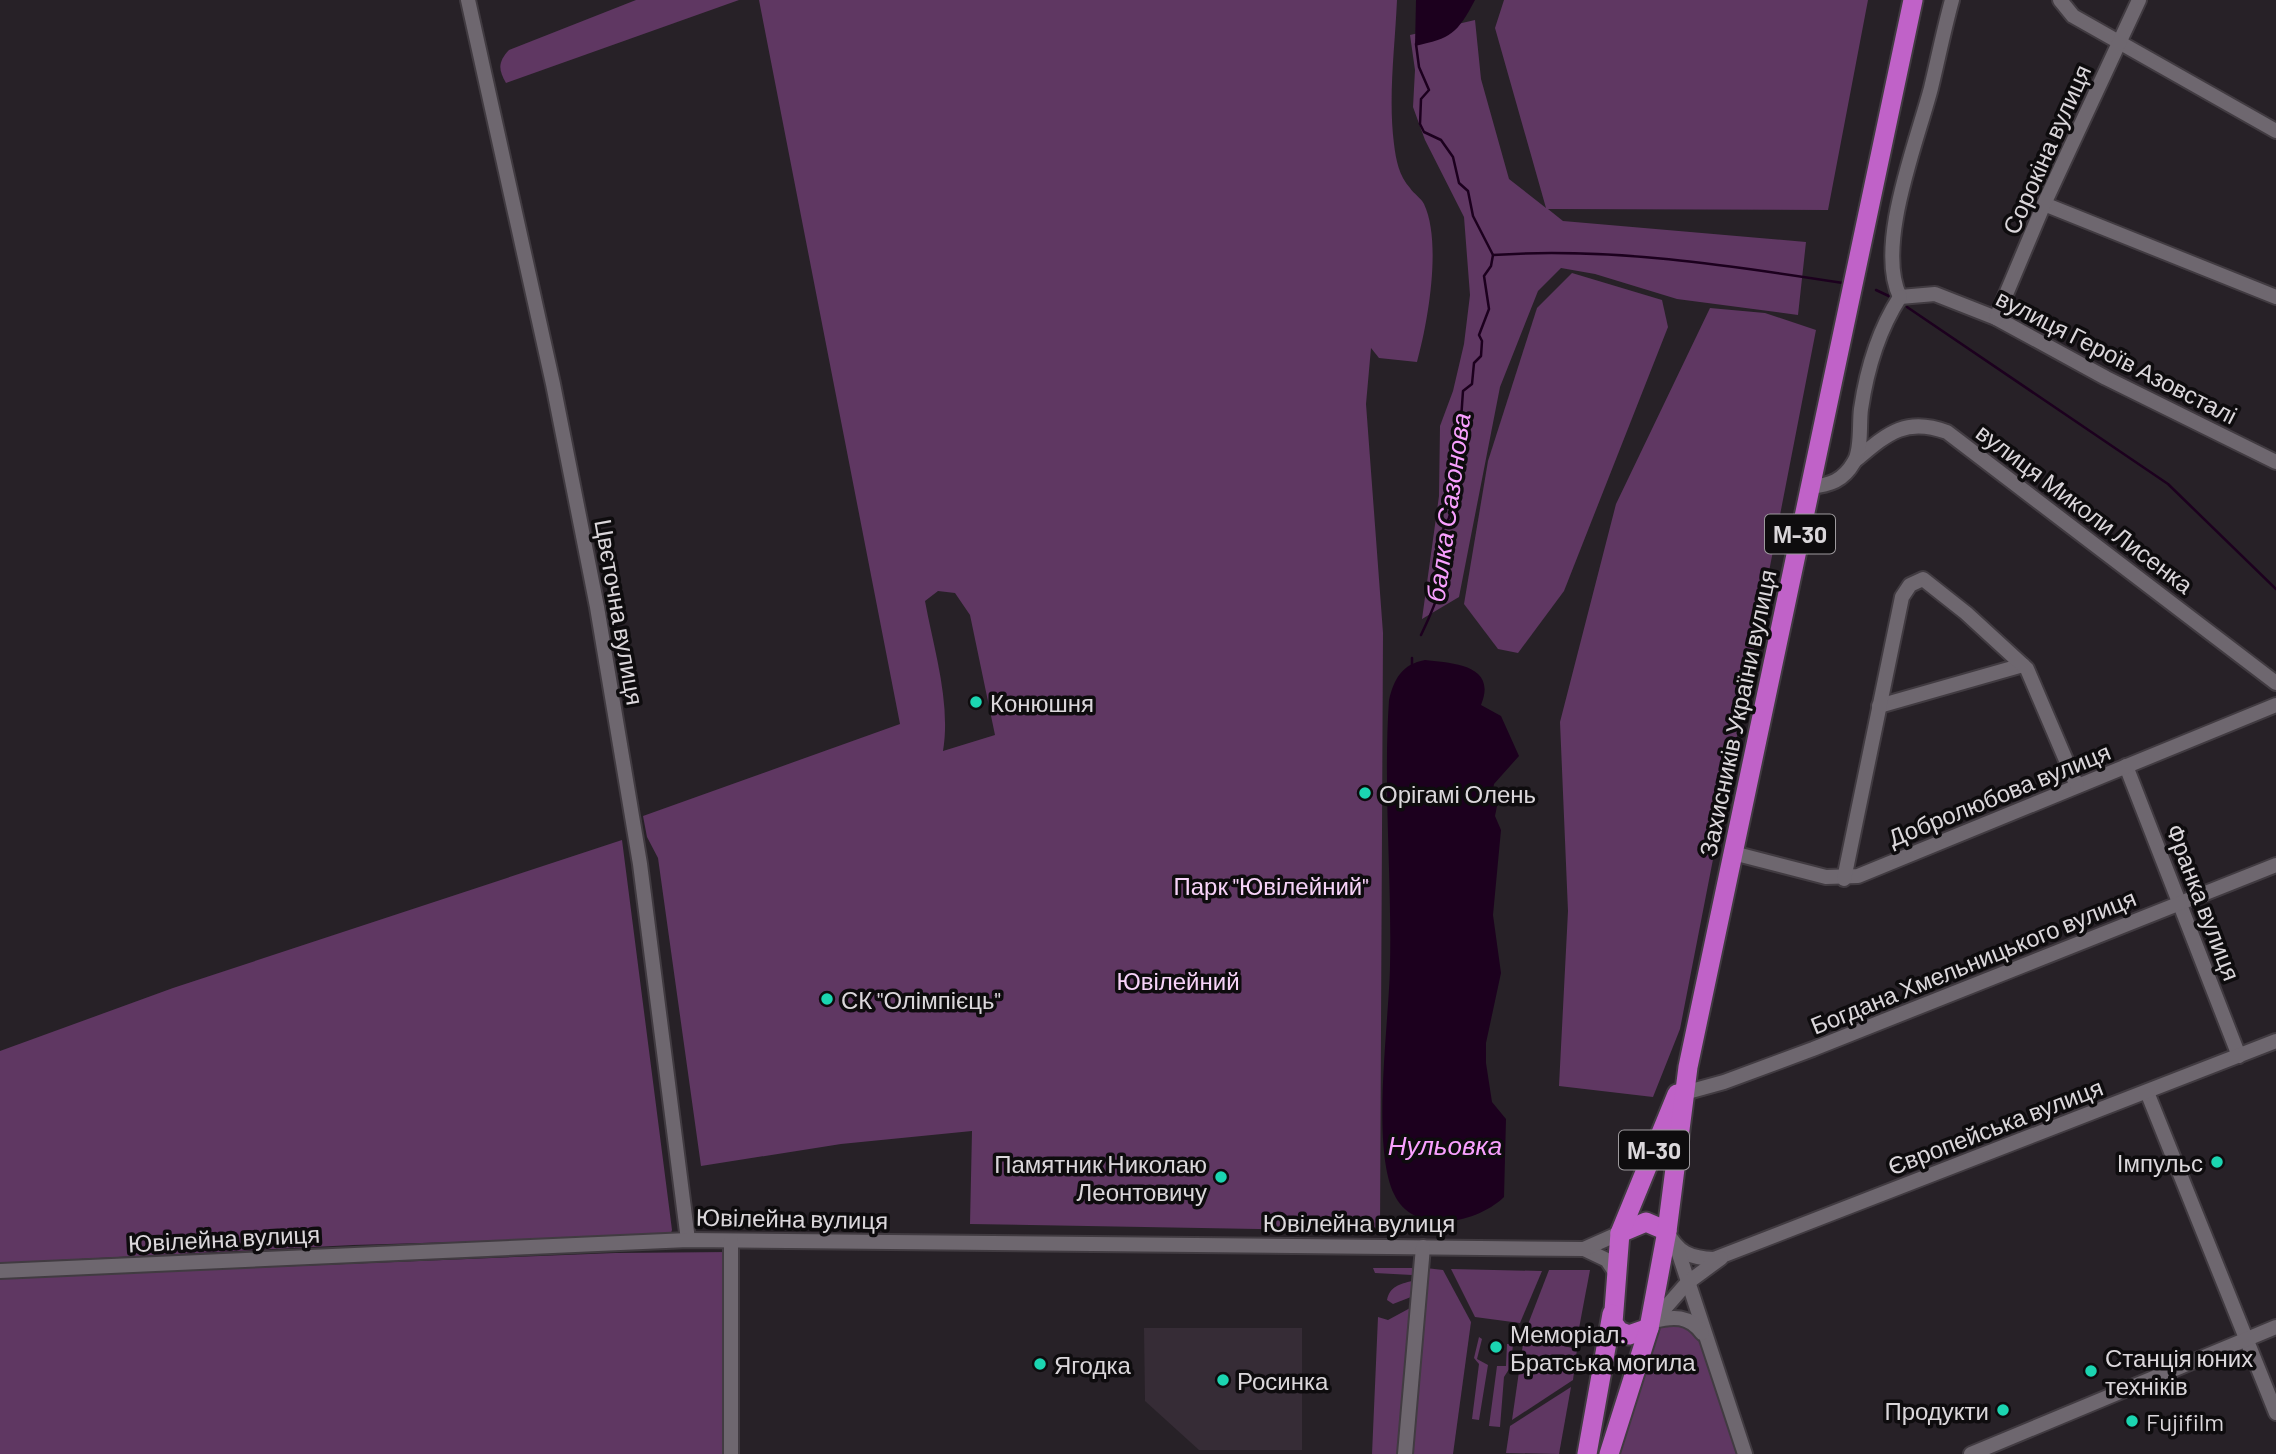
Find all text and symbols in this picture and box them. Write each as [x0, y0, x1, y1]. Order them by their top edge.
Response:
street label: Сорокіна вулиця [1996, 60, 2096, 238]
street label: вулиця Героїв Азовсталі [1992, 283, 2242, 429]
water label: балка Сазонова [1418, 410, 1476, 604]
street label: вулиця Миколи Лисенка [1971, 417, 2200, 599]
road number: М-30 [1765, 514, 1835, 554]
street label: Цвєточна вулиця [589, 517, 651, 707]
street label: Захисників України вулиця [1692, 567, 1782, 859]
place label: Конюшня [990, 688, 1094, 717]
marker: Конюшня [968, 694, 984, 710]
street label: Добролюбова вулиця [1884, 736, 2114, 852]
place label: Орігамі Олень [1379, 779, 1536, 808]
marker: Орігамі Олень [1357, 785, 1373, 801]
street label: Франка вулиця [2161, 820, 2247, 984]
park label: Парк "Ювілейний" [1173, 871, 1369, 900]
street label: Богдана Хмельницького вулиця [1806, 882, 2140, 1040]
park label: Ювілейний [1116, 966, 1240, 995]
place label: СК "Олімпієць" [841, 985, 1001, 1014]
marker: СК "Олімпієць" [819, 991, 835, 1007]
street label: Європейська вулиця [1883, 1072, 2107, 1180]
water label: Нульовка [1388, 1129, 1502, 1160]
road number: М-30 [1619, 1130, 1689, 1170]
place label: Імпульс [2117, 1148, 2203, 1177]
place label: Памятник Николаю Леонтовичу [994, 1149, 1207, 1206]
marker: Імпульс [2209, 1154, 2225, 1170]
marker: Памятник Николаю Леонтовичу [1213, 1169, 1229, 1185]
street label: Ювілейна вулиця [696, 1202, 888, 1234]
street label: Ювілейна вулиця [1263, 1208, 1455, 1237]
street label: Ювілейна вулиця [127, 1218, 321, 1258]
place label: Меморіал. Братська могила [1510, 1319, 1696, 1376]
marker: Меморіал. Братська могила [1488, 1339, 1504, 1355]
place label: Станція юних техніків [2105, 1343, 2253, 1400]
place label: Ягодка [1054, 1350, 1131, 1379]
marker: Ягодка [1032, 1356, 1048, 1372]
marker: Станція юних техніків [2083, 1363, 2099, 1379]
place label: Росинка [1237, 1366, 1329, 1395]
marker: Росинка [1215, 1372, 1231, 1388]
place label: Продукти [1884, 1396, 1989, 1425]
marker: Продукти [1995, 1402, 2011, 1418]
place label: Fujifilm [2146, 1407, 2224, 1436]
marker: Fujifilm [2124, 1413, 2140, 1429]

